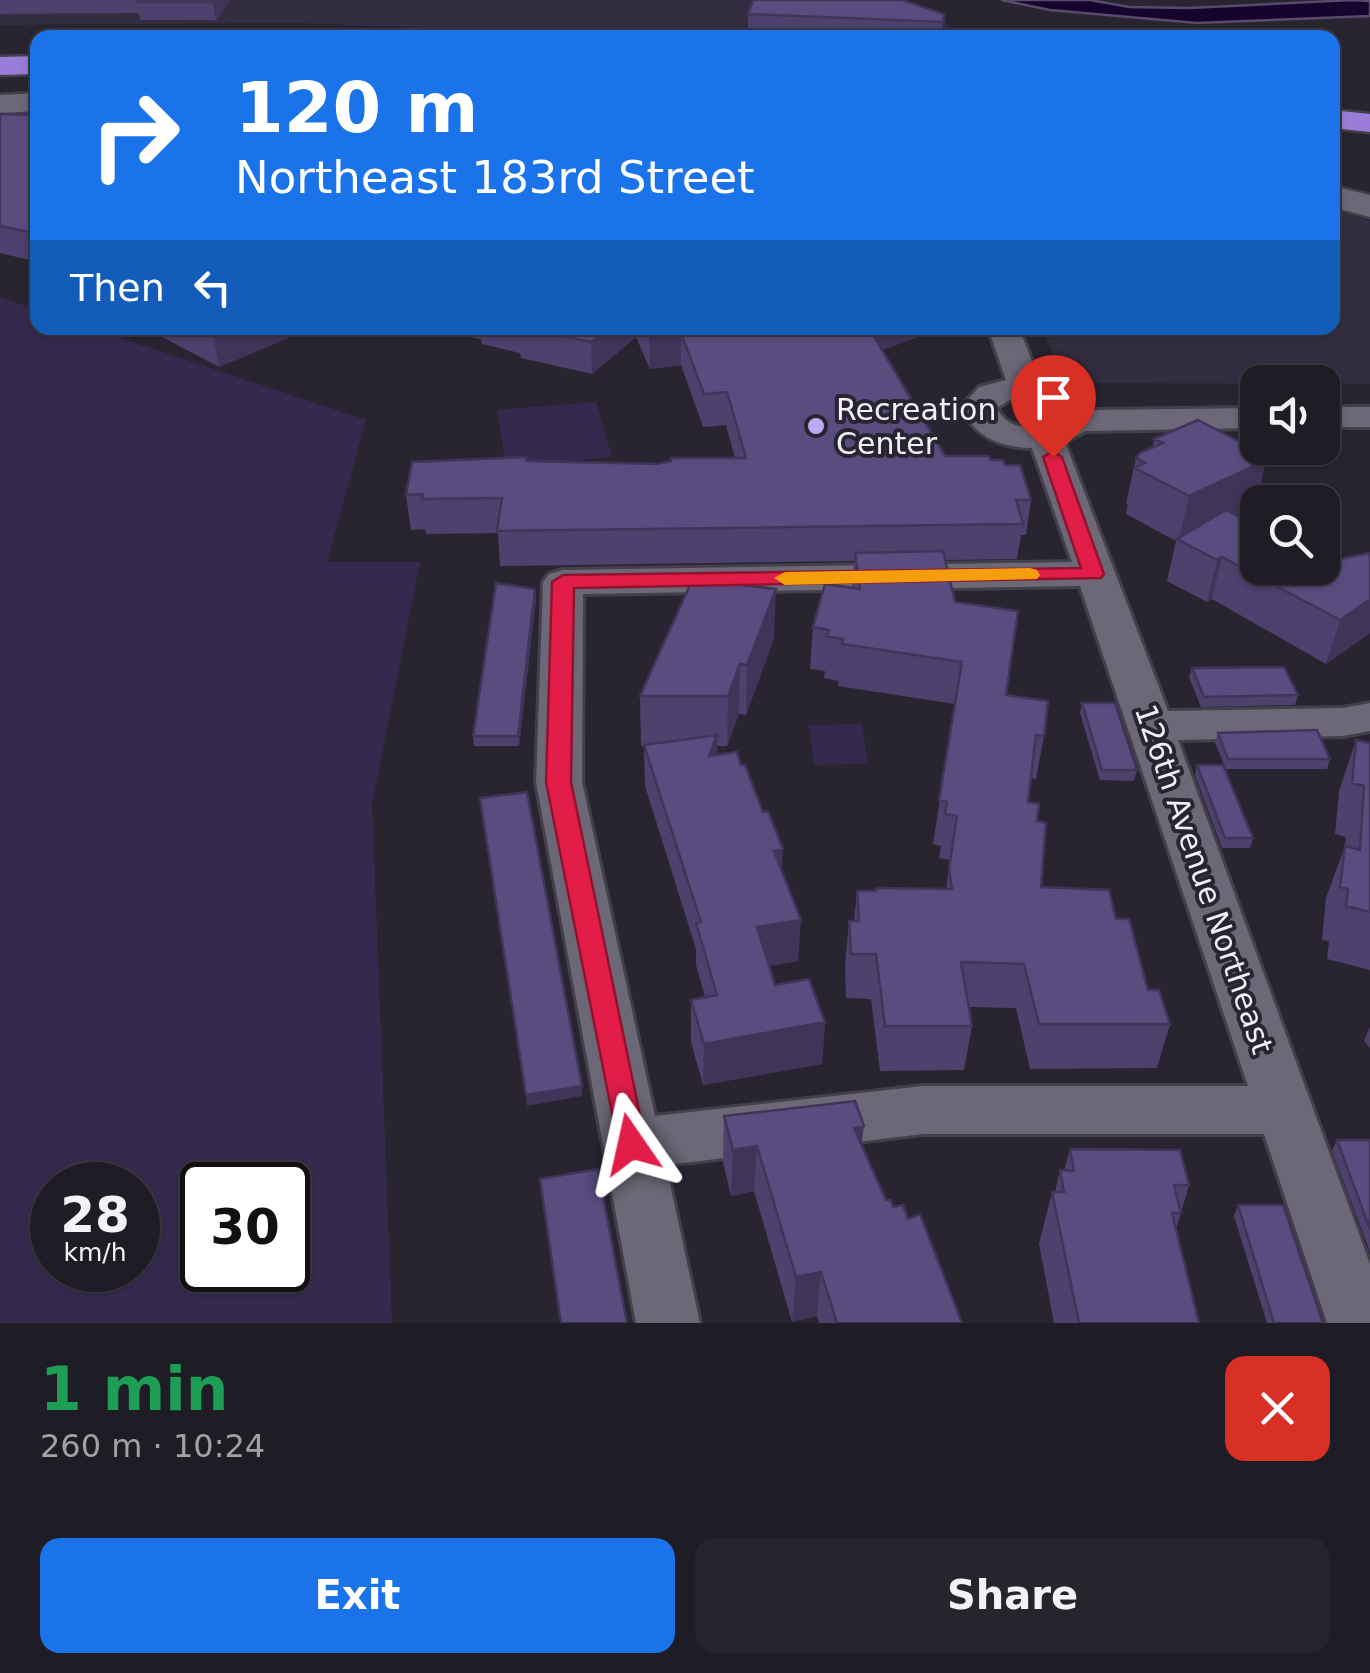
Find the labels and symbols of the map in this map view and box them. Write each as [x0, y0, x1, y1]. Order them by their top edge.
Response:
pin [1011, 355, 1096, 458]
place label: Recreation Center [836, 392, 996, 461]
marker: Recreation Center [805, 415, 827, 437]
street label: 126th Avenue Northeast [1128, 700, 1280, 1058]
position arrow [579, 1092, 683, 1196]
speed limit sign: 30 [180, 1162, 310, 1292]

